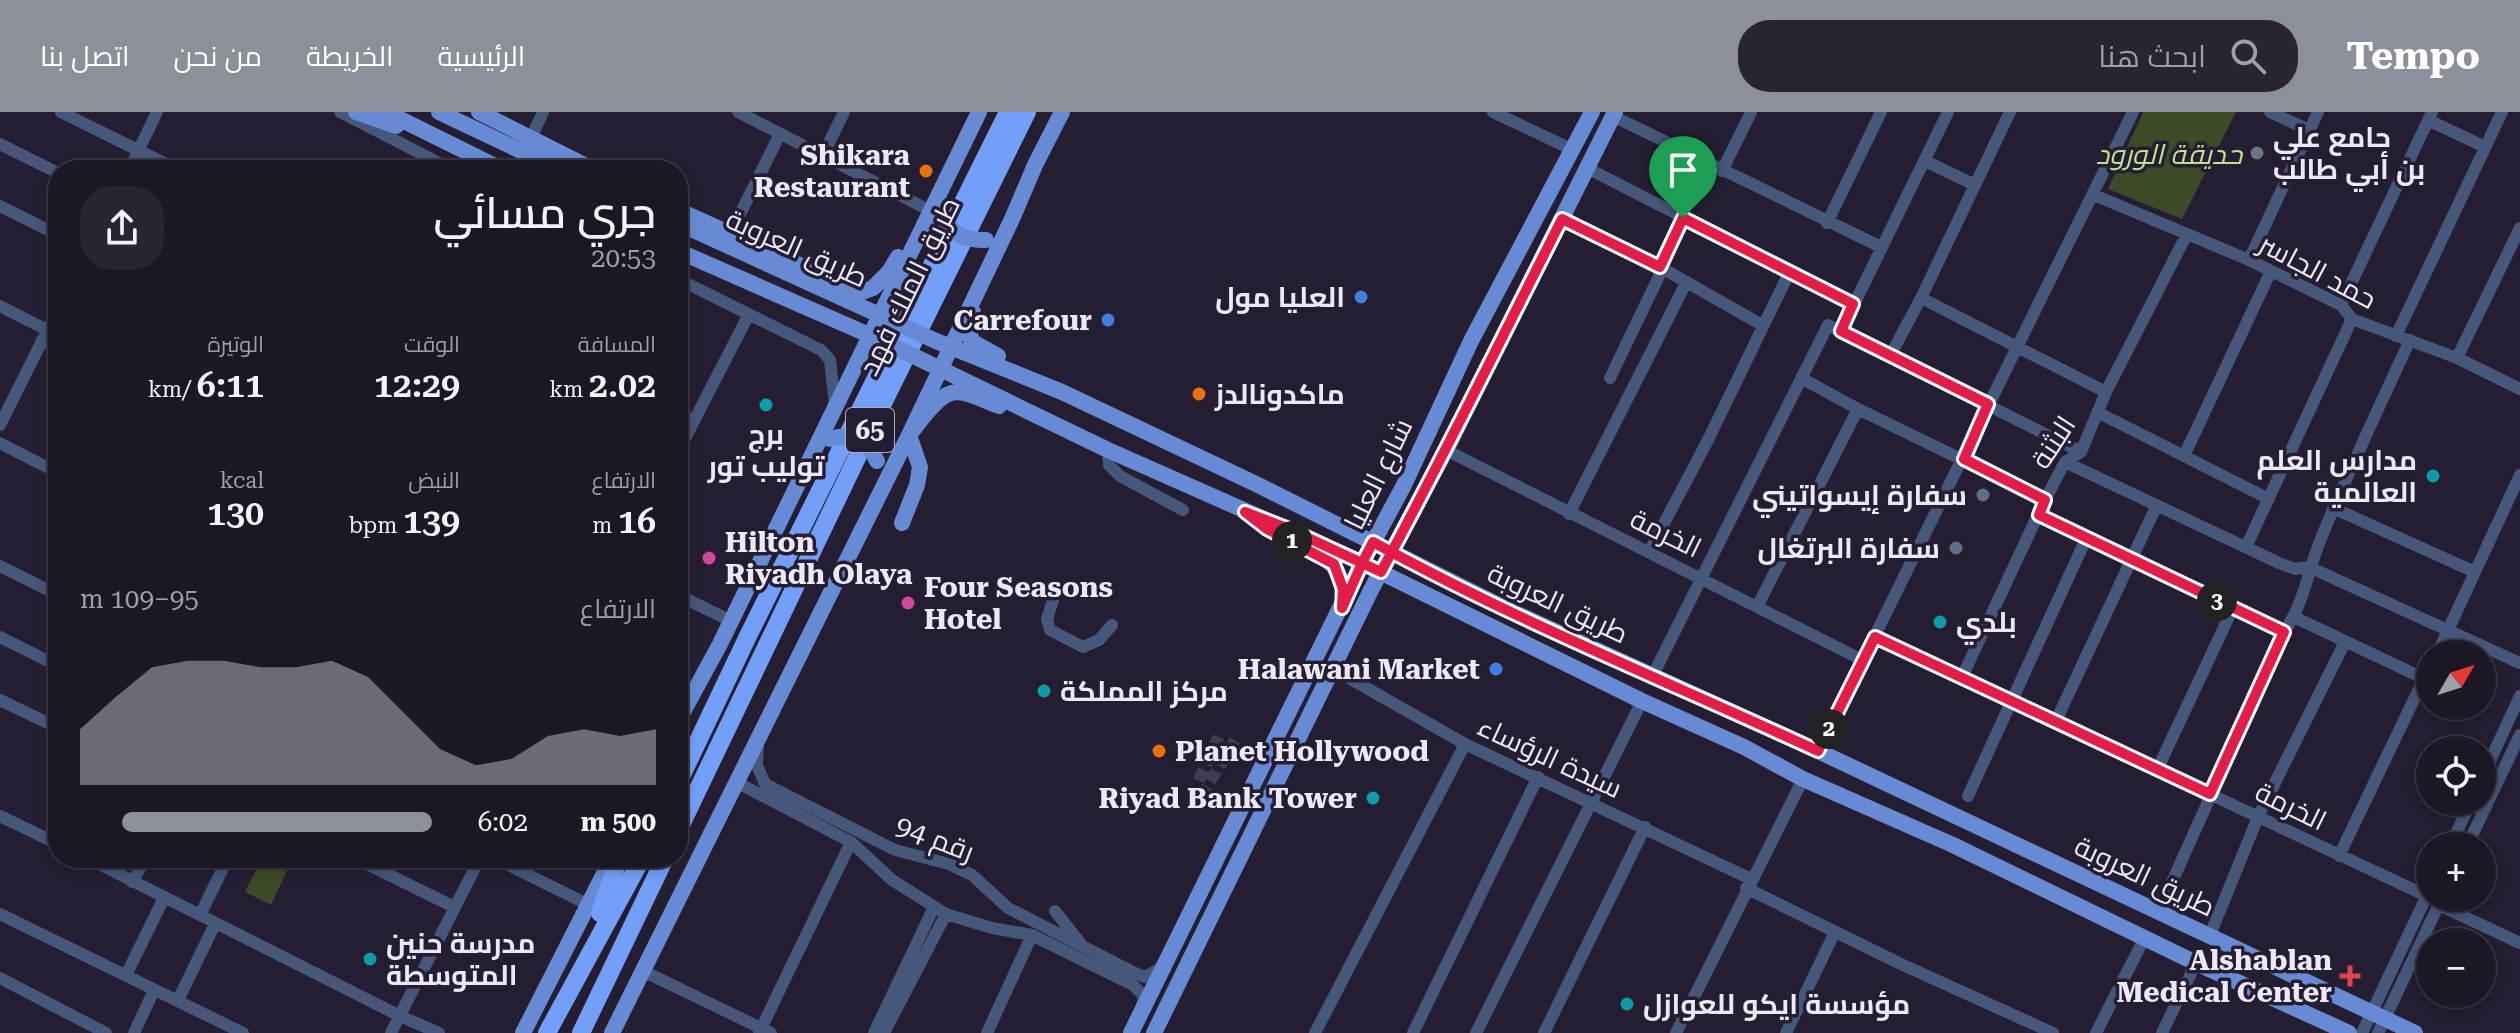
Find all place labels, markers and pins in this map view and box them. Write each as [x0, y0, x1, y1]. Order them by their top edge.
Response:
place label: جامع علي بن أبي طالب [2273, 121, 2425, 192]
pin [1649, 136, 1717, 218]
place label: Shikara Restaurant [754, 139, 911, 204]
marker: جامع علي بن أبي طالب [2248, 144, 2266, 162]
marker: Shikara Restaurant [917, 162, 935, 180]
place label: العليا مول [1215, 281, 1345, 314]
marker: العليا مول [1352, 288, 1370, 306]
place label: Carrefour [954, 304, 1092, 337]
marker: Carrefour [1099, 311, 1117, 329]
place label: ماكدونالدز [1214, 378, 1345, 411]
marker: ماكدونالدز [1190, 385, 1208, 403]
marker: برج توليب تور [757, 396, 775, 414]
place label: برج توليب تور [707, 418, 825, 483]
place label: مدارس العلم العالمية [2256, 444, 2417, 509]
marker: مدارس العلم العالمية [2424, 467, 2442, 485]
place label: سفارة إيسواتيني [1752, 479, 1967, 518]
marker: سفارة إيسواتيني [1974, 486, 1992, 504]
pin: 1 [1272, 521, 1312, 561]
place label: Hilton Riyadh Olaya [725, 526, 913, 591]
place label: سفارة البرتغال [1757, 532, 1940, 565]
marker: سفارة البرتغال [1947, 539, 1965, 557]
marker: Hilton Riyadh Olaya [700, 549, 718, 567]
place label: Four Seasons Hotel [924, 571, 1113, 636]
pin: 3 [2197, 581, 2237, 621]
marker: Four Seasons Hotel [899, 594, 917, 612]
place label: بلدي [1956, 606, 2017, 645]
marker: بلدي [1931, 613, 1949, 631]
place label: Halawani Market [1238, 653, 1480, 686]
marker: Halawani Market [1487, 660, 1505, 678]
place label: مركز المملكة [1060, 675, 1228, 708]
marker: مركز المملكة [1035, 682, 1053, 700]
pin: 2 [1809, 709, 1849, 749]
place label: Planet Hollywood [1175, 735, 1429, 768]
marker: Planet Hollywood [1150, 742, 1168, 760]
place label: Riyad Bank Tower [1099, 782, 1357, 815]
marker: Riyad Bank Tower [1364, 789, 1382, 807]
place label: مدرسة حنين المتوسطة [386, 927, 535, 992]
place label: Alshablan Medical Center [2117, 944, 2332, 1009]
marker: مدرسة حنين المتوسطة [361, 950, 379, 968]
marker: Alshablan Medical Center [2339, 965, 2361, 987]
place label: مؤسسة ايكو للعوازل [1643, 988, 1910, 1021]
marker: مؤسسة ايكو للعوازل [1618, 995, 1636, 1013]

